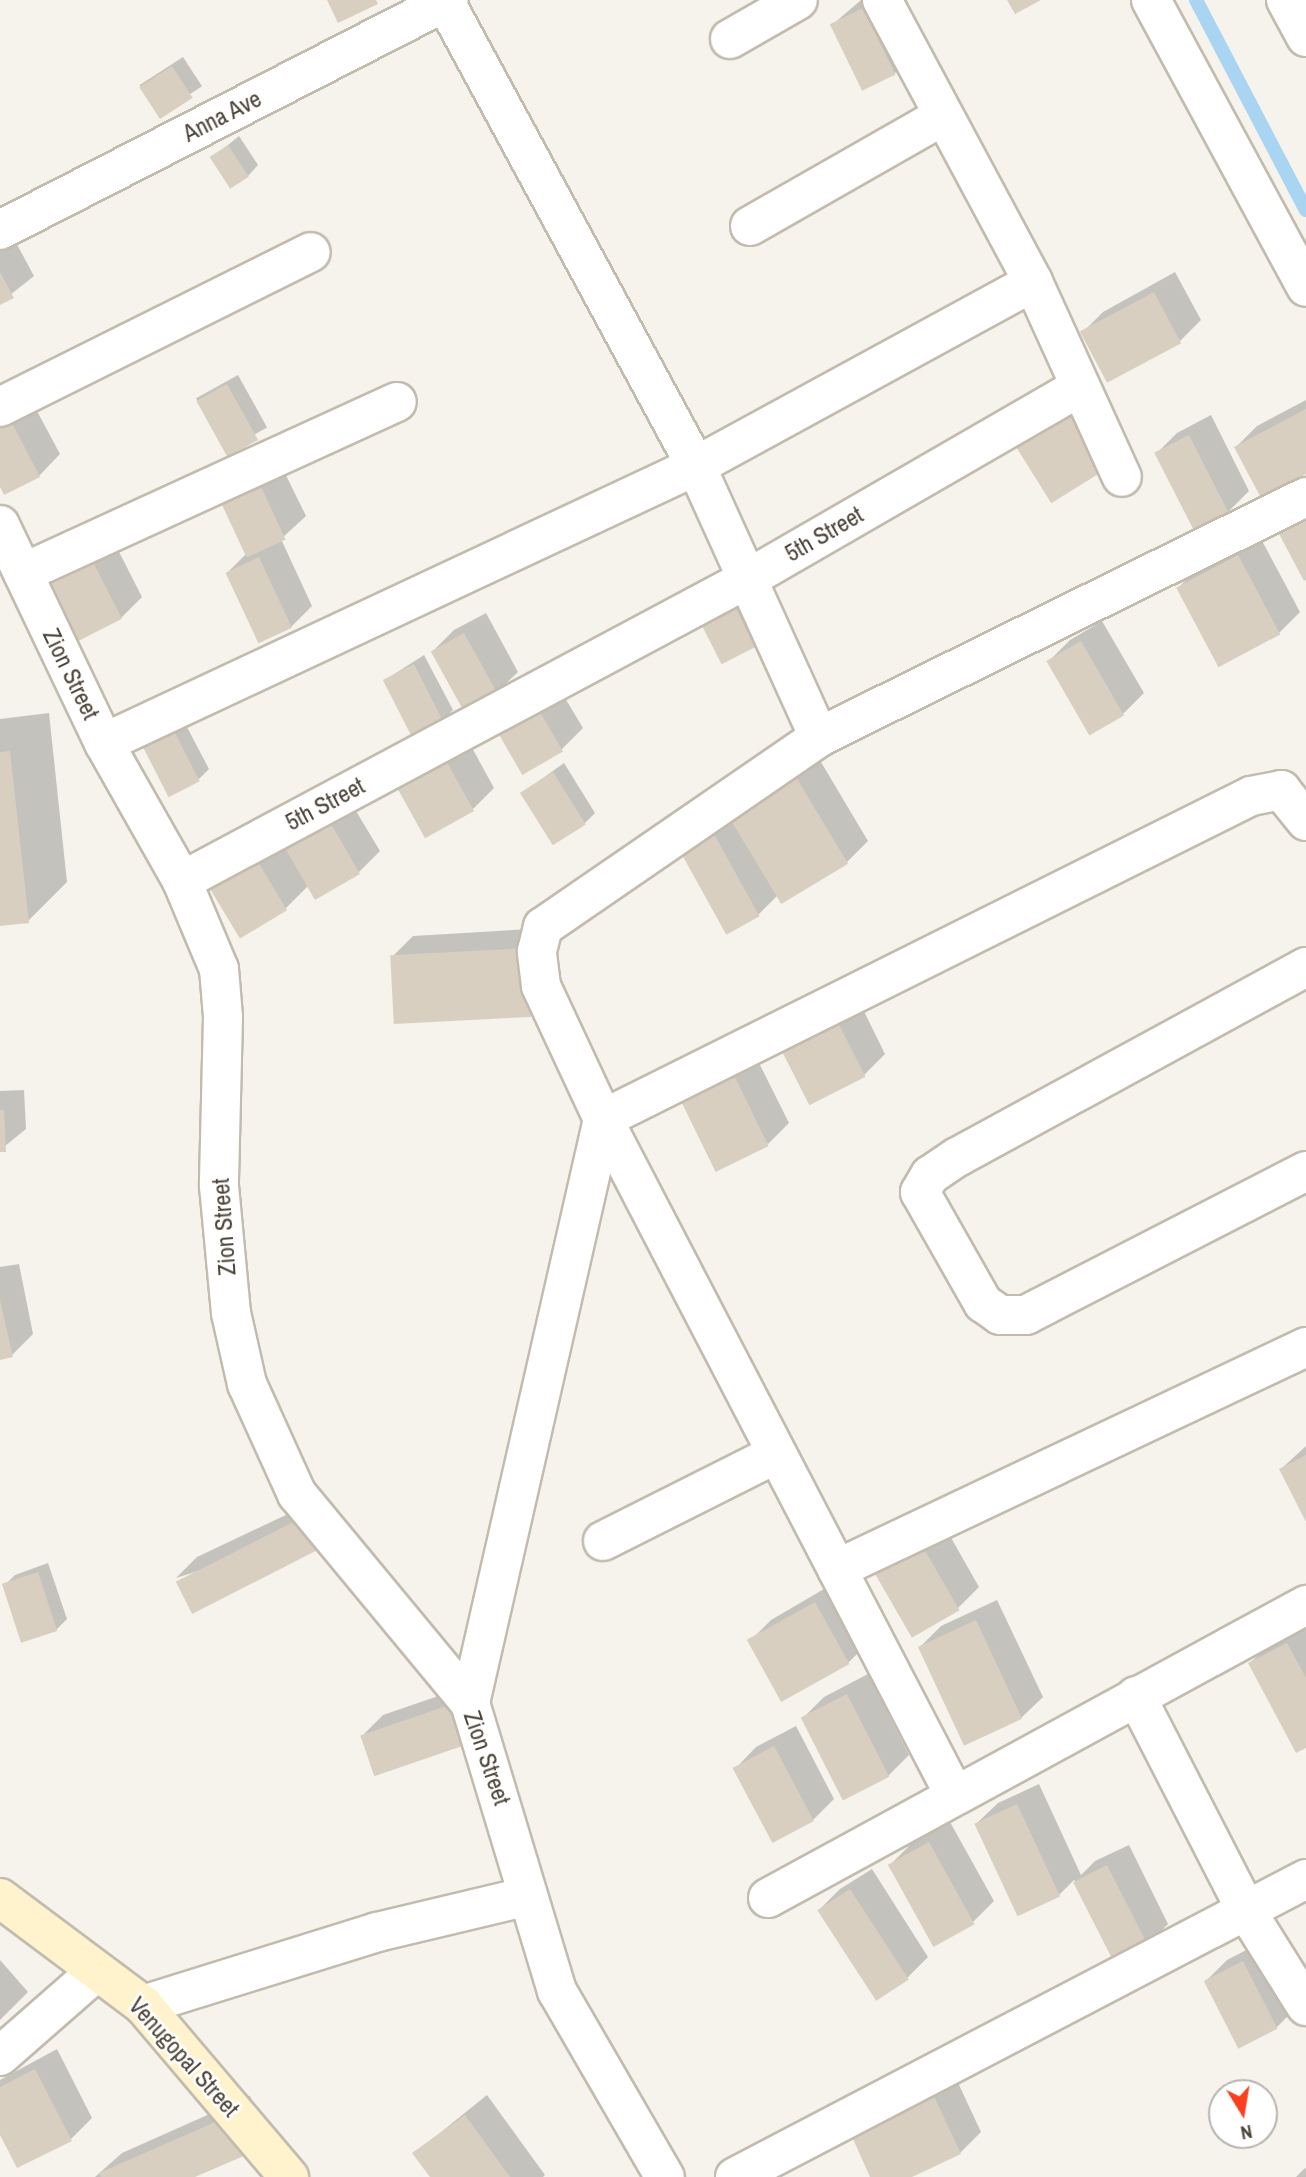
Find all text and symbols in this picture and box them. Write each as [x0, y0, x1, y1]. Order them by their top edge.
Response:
street label: Anna Ave [178, 84, 266, 148]
street label: 5th Street [780, 500, 868, 568]
street label: Zion Street [37, 624, 105, 724]
street label: 5th Street [281, 771, 369, 837]
street label: Zion Street [206, 1177, 242, 1277]
street label: Zion Street [458, 1707, 516, 1809]
street label: Venugopal Street [123, 1991, 245, 2123]
north arrow [1208, 2079, 1278, 2149]
text: N [1239, 2119, 1255, 2146]

